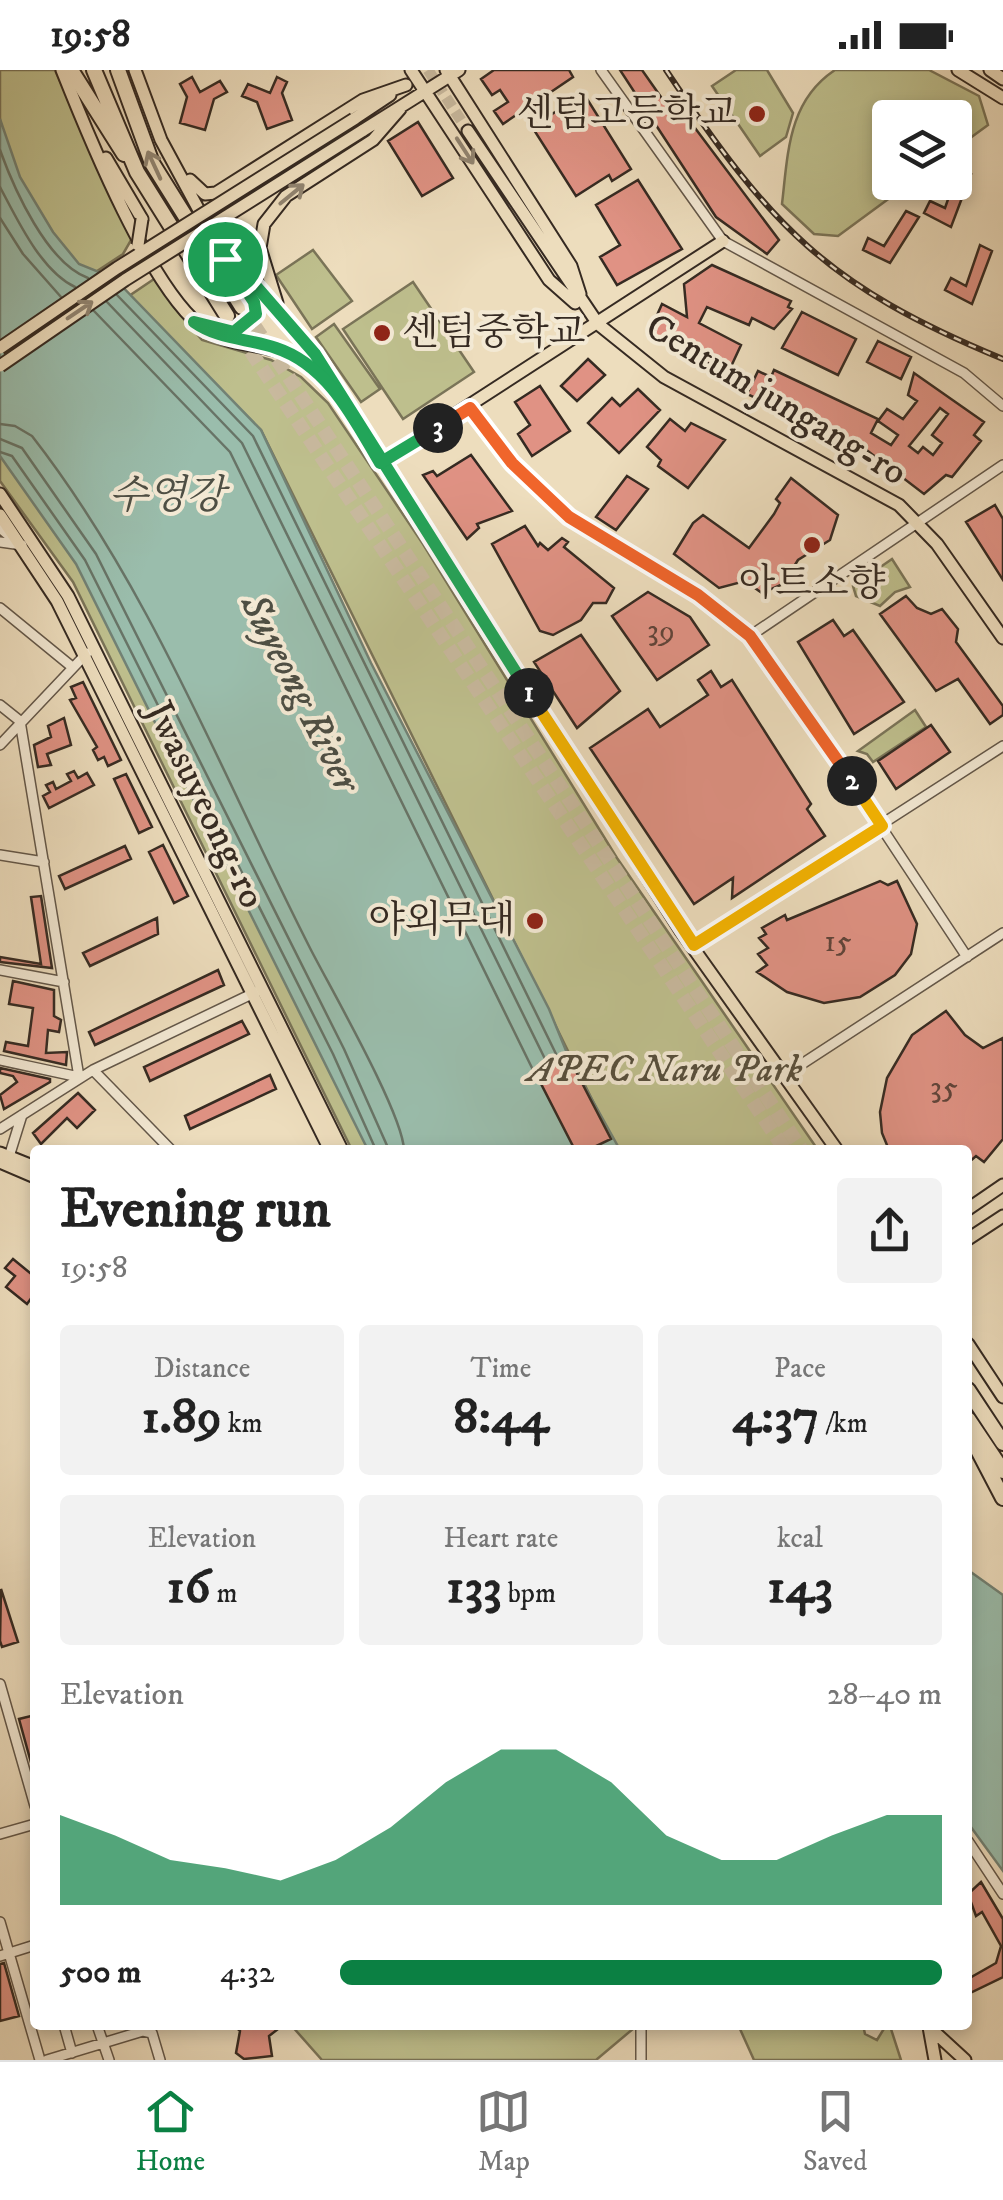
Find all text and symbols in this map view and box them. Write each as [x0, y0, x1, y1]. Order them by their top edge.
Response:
text: 19:58 [50, 11, 131, 59]
place label: 센텀고등학교 [517, 90, 737, 138]
map controls [872, 100, 972, 200]
button: layers [872, 100, 972, 200]
marker: 센텀고등학교 [746, 103, 768, 125]
one-way arrow [454, 137, 475, 165]
one-way arrow [144, 151, 163, 181]
one-way arrow [279, 184, 305, 206]
pin [183, 217, 268, 302]
icon: arrive [198, 232, 253, 287]
one-way arrow [66, 300, 94, 321]
street label: Centum jungang-ro [637, 303, 915, 497]
place label: 센텀중학교 [402, 309, 586, 357]
marker: 센텀중학교 [371, 322, 393, 344]
pin: 3 [413, 403, 463, 453]
text: 3 [433, 410, 443, 445]
water label: 수영강 [109, 472, 230, 522]
marker: 아트소향 [801, 534, 823, 556]
place label: 아트소향 [739, 560, 886, 608]
water label: Suyeong River [227, 584, 372, 803]
house number: 39 [647, 611, 675, 651]
pin: 1 [504, 668, 554, 718]
text: 1 [524, 675, 534, 710]
street label: Jwasuyeong-ro [133, 691, 276, 916]
pin: 2 [827, 756, 877, 806]
text: 2 [845, 763, 859, 798]
place label: 야외무대 [368, 897, 515, 945]
marker: 야외무대 [524, 910, 546, 932]
house number: 15 [824, 922, 852, 962]
park label: APEC Naru Park [524, 1046, 803, 1094]
house number: 35 [930, 1068, 958, 1108]
text: Evening run [60, 1176, 331, 1245]
button: share [837, 1178, 942, 1283]
text: 19:58 [60, 1248, 128, 1288]
text: Distance [154, 1351, 250, 1386]
text: Time [471, 1351, 531, 1386]
text: Pace [774, 1351, 826, 1386]
text: 1.89 [141, 1386, 222, 1449]
text: 8:44 [453, 1386, 549, 1449]
text: 4:37 [732, 1386, 819, 1449]
text: km [222, 1406, 263, 1441]
text: /km [819, 1406, 868, 1441]
text: Elevation [148, 1521, 256, 1556]
text: Heart rate [444, 1521, 558, 1556]
text: kcal [777, 1521, 823, 1556]
text: 16 [166, 1556, 211, 1619]
text: 133 [446, 1556, 502, 1619]
text: 143 [767, 1556, 833, 1619]
text: m [211, 1576, 238, 1611]
text: bpm [502, 1576, 556, 1611]
text: Elevation [60, 1675, 184, 1715]
text: 28–40 m [827, 1675, 942, 1715]
text: 500 m [60, 1953, 141, 1993]
text: 4:32 [220, 1953, 274, 1993]
tab: Home [136, 2084, 205, 2179]
tab: Map [476, 2084, 531, 2179]
tab: Saved [803, 2084, 867, 2179]

